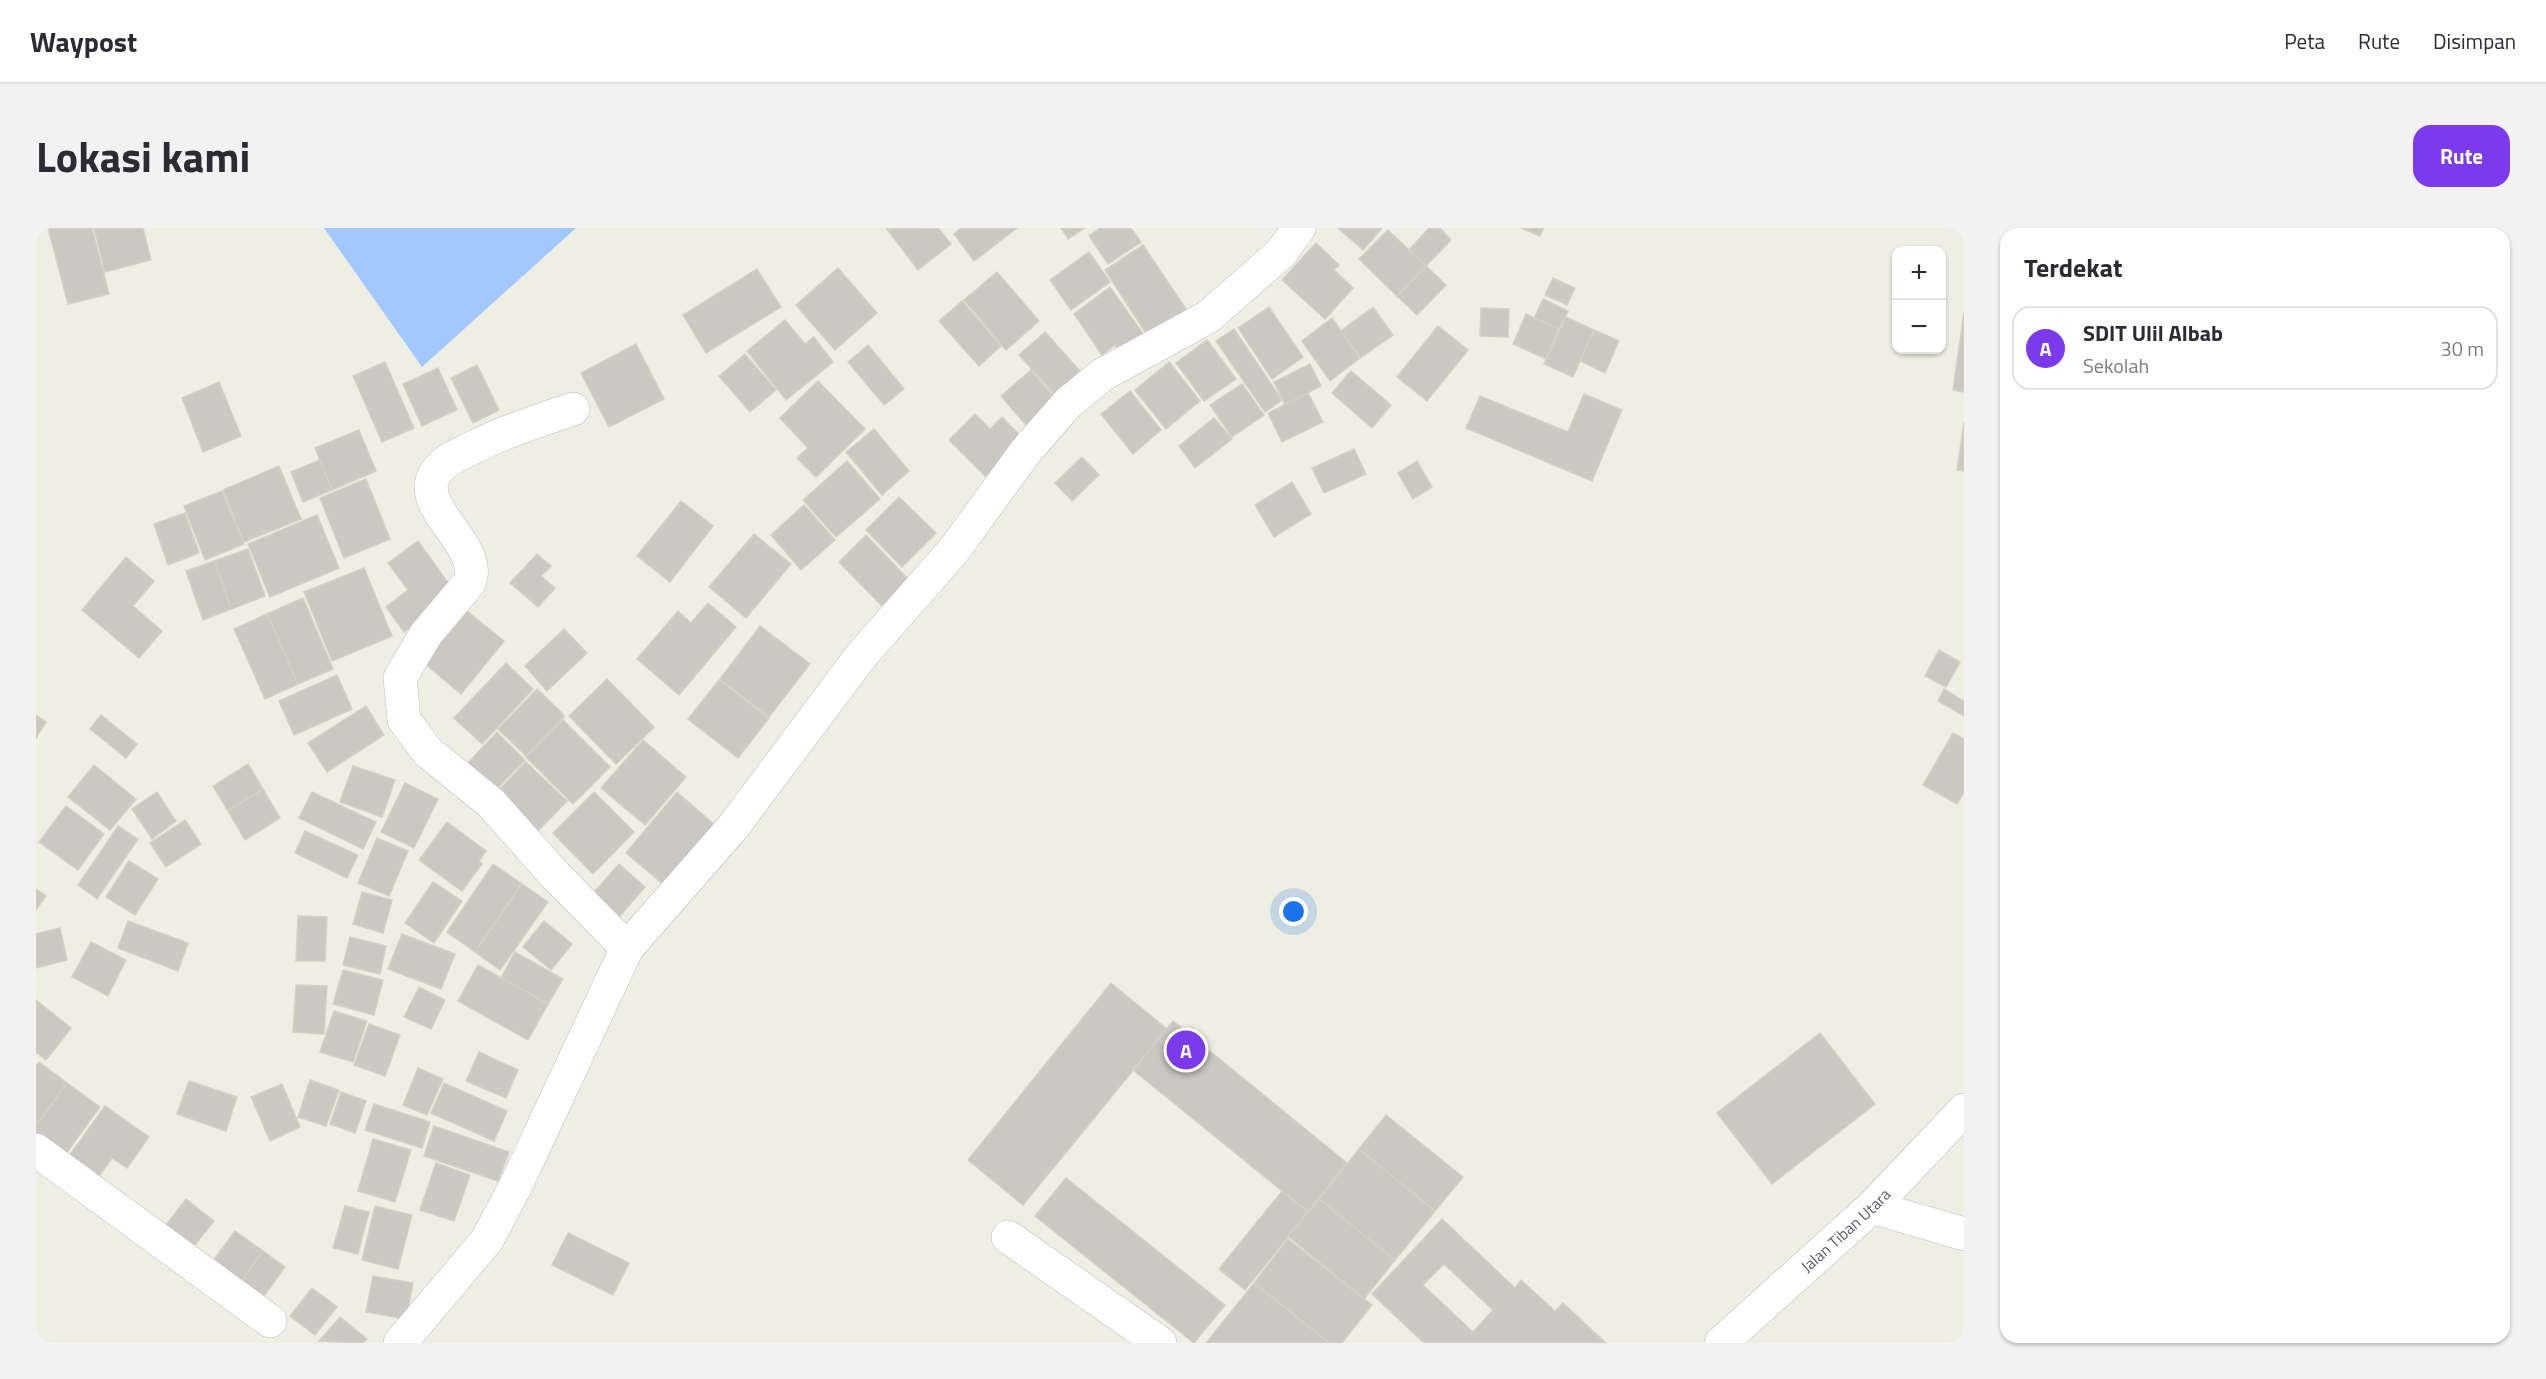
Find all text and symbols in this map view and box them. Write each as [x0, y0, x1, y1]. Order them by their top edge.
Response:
text: Waypost [30, 20, 137, 63]
text: Peta [2284, 25, 2325, 57]
text: Rute [2358, 25, 2400, 57]
text: Disimpan [2433, 25, 2516, 57]
text: Lokasi kami [36, 124, 250, 188]
button: Rute [2413, 125, 2510, 187]
map controls [1892, 246, 1946, 354]
button: + [1892, 246, 1946, 300]
text: Terdekat [2024, 248, 2123, 287]
button: − [1892, 300, 1946, 354]
text: SDIT Ulil Albab [2083, 316, 2223, 350]
text: A [2039, 333, 2052, 364]
text: 30 m [2440, 333, 2484, 364]
text: Sekolah [2083, 350, 2149, 381]
your location [1279, 897, 1308, 926]
pin: A [1166, 1028, 1206, 1072]
street label: Jalan Tiban Utara [1795, 1183, 1896, 1278]

